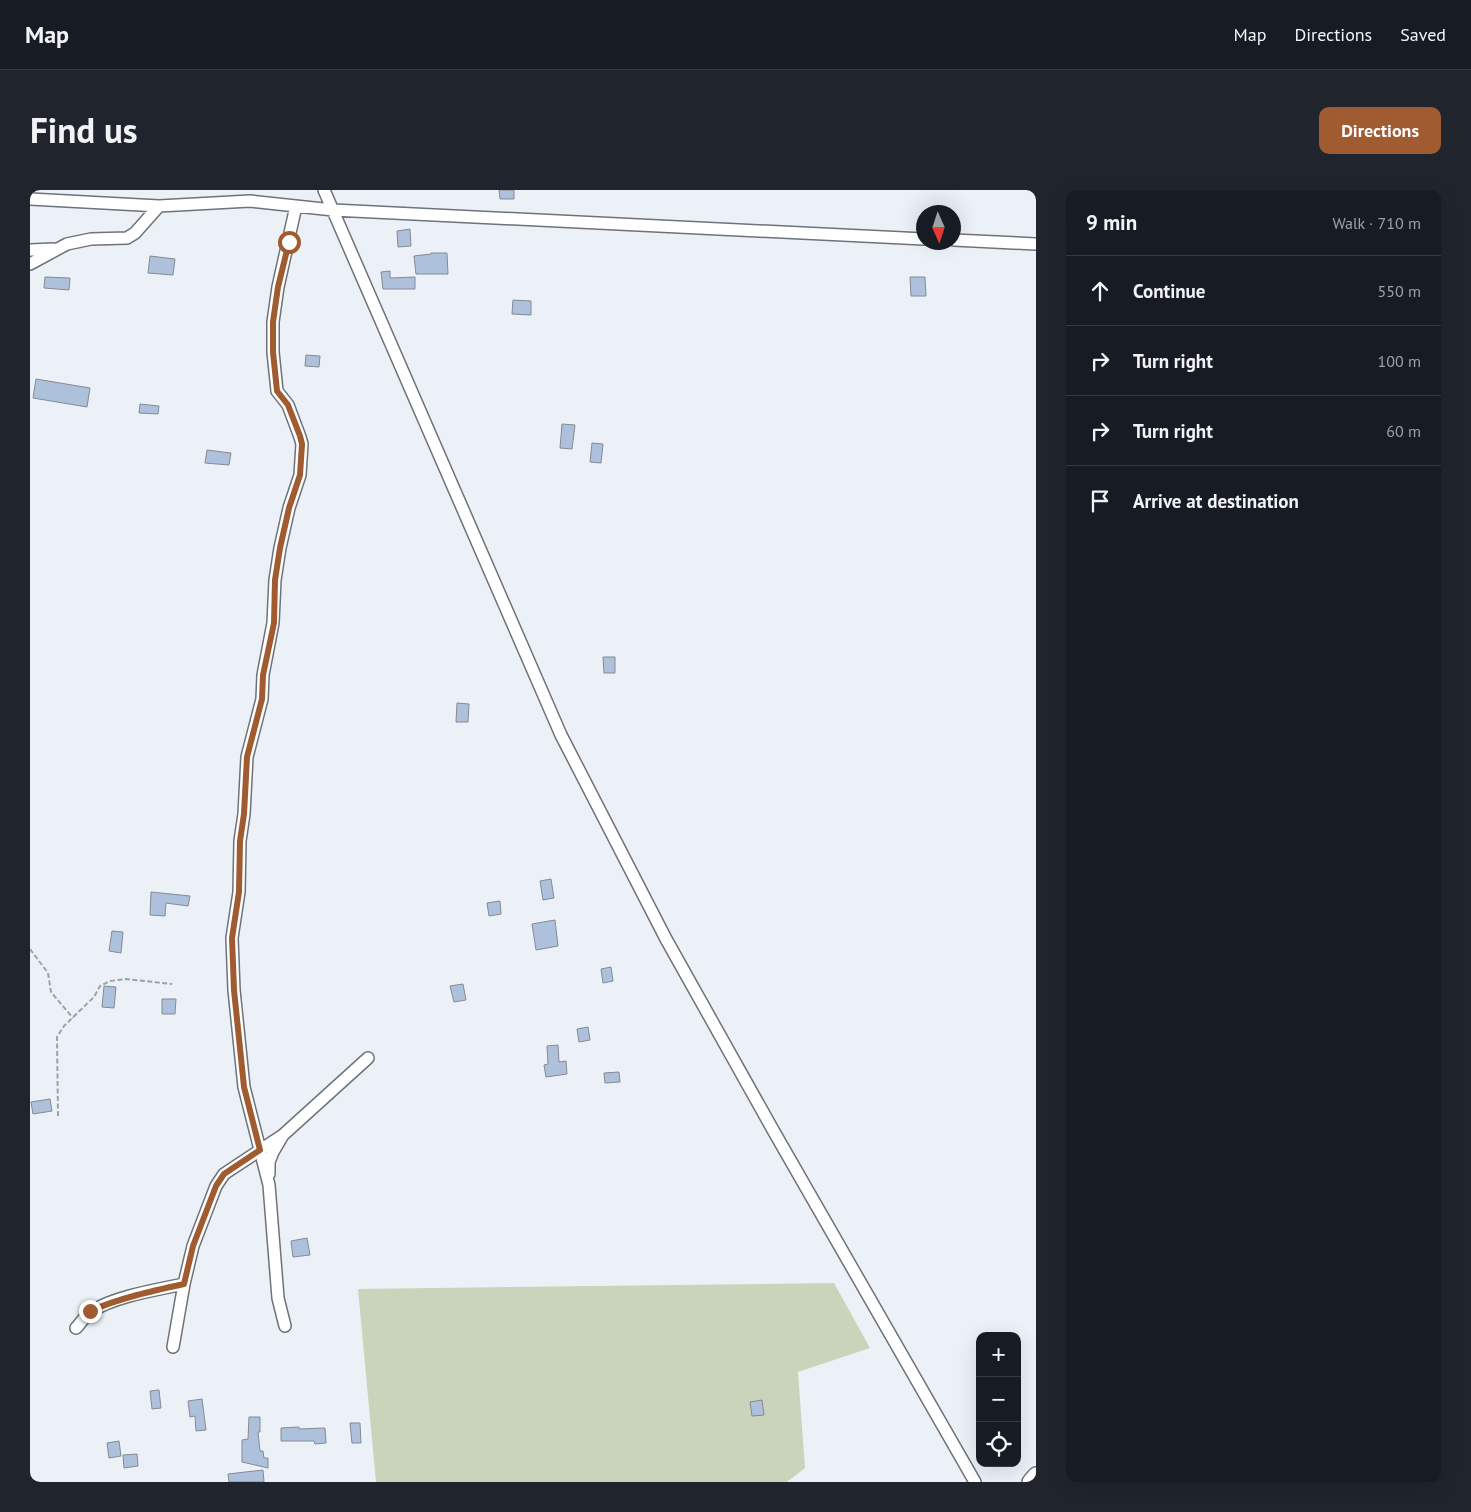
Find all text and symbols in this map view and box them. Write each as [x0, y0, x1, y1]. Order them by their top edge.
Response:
text: Map [25, 19, 69, 50]
text: Map [1234, 23, 1266, 46]
text: Directions [1294, 23, 1372, 46]
text: Saved [1400, 23, 1446, 46]
text: Find us [30, 107, 138, 153]
button: Directions [1319, 107, 1441, 154]
north arrow [916, 205, 961, 250]
text: 9 min [1086, 209, 1137, 236]
text: Walk · 710 m [1332, 213, 1421, 233]
route start [278, 231, 301, 254]
icon: ahead [1086, 277, 1114, 305]
text: Continue [1133, 279, 1205, 303]
text: 550 m [1378, 281, 1421, 301]
icon: right [1086, 347, 1114, 375]
text: Turn right [1133, 349, 1213, 373]
text: 100 m [1378, 351, 1421, 371]
icon: right [1086, 417, 1114, 445]
text: Turn right [1133, 419, 1213, 443]
text: 60 m [1386, 421, 1421, 441]
icon: arrive [1086, 487, 1114, 515]
text: Arrive at destination [1133, 489, 1299, 513]
route end [79, 1300, 102, 1323]
map controls [976, 1332, 1021, 1467]
button: + [976, 1332, 1021, 1377]
button: − [976, 1377, 1021, 1422]
button: locate [976, 1422, 1021, 1467]

